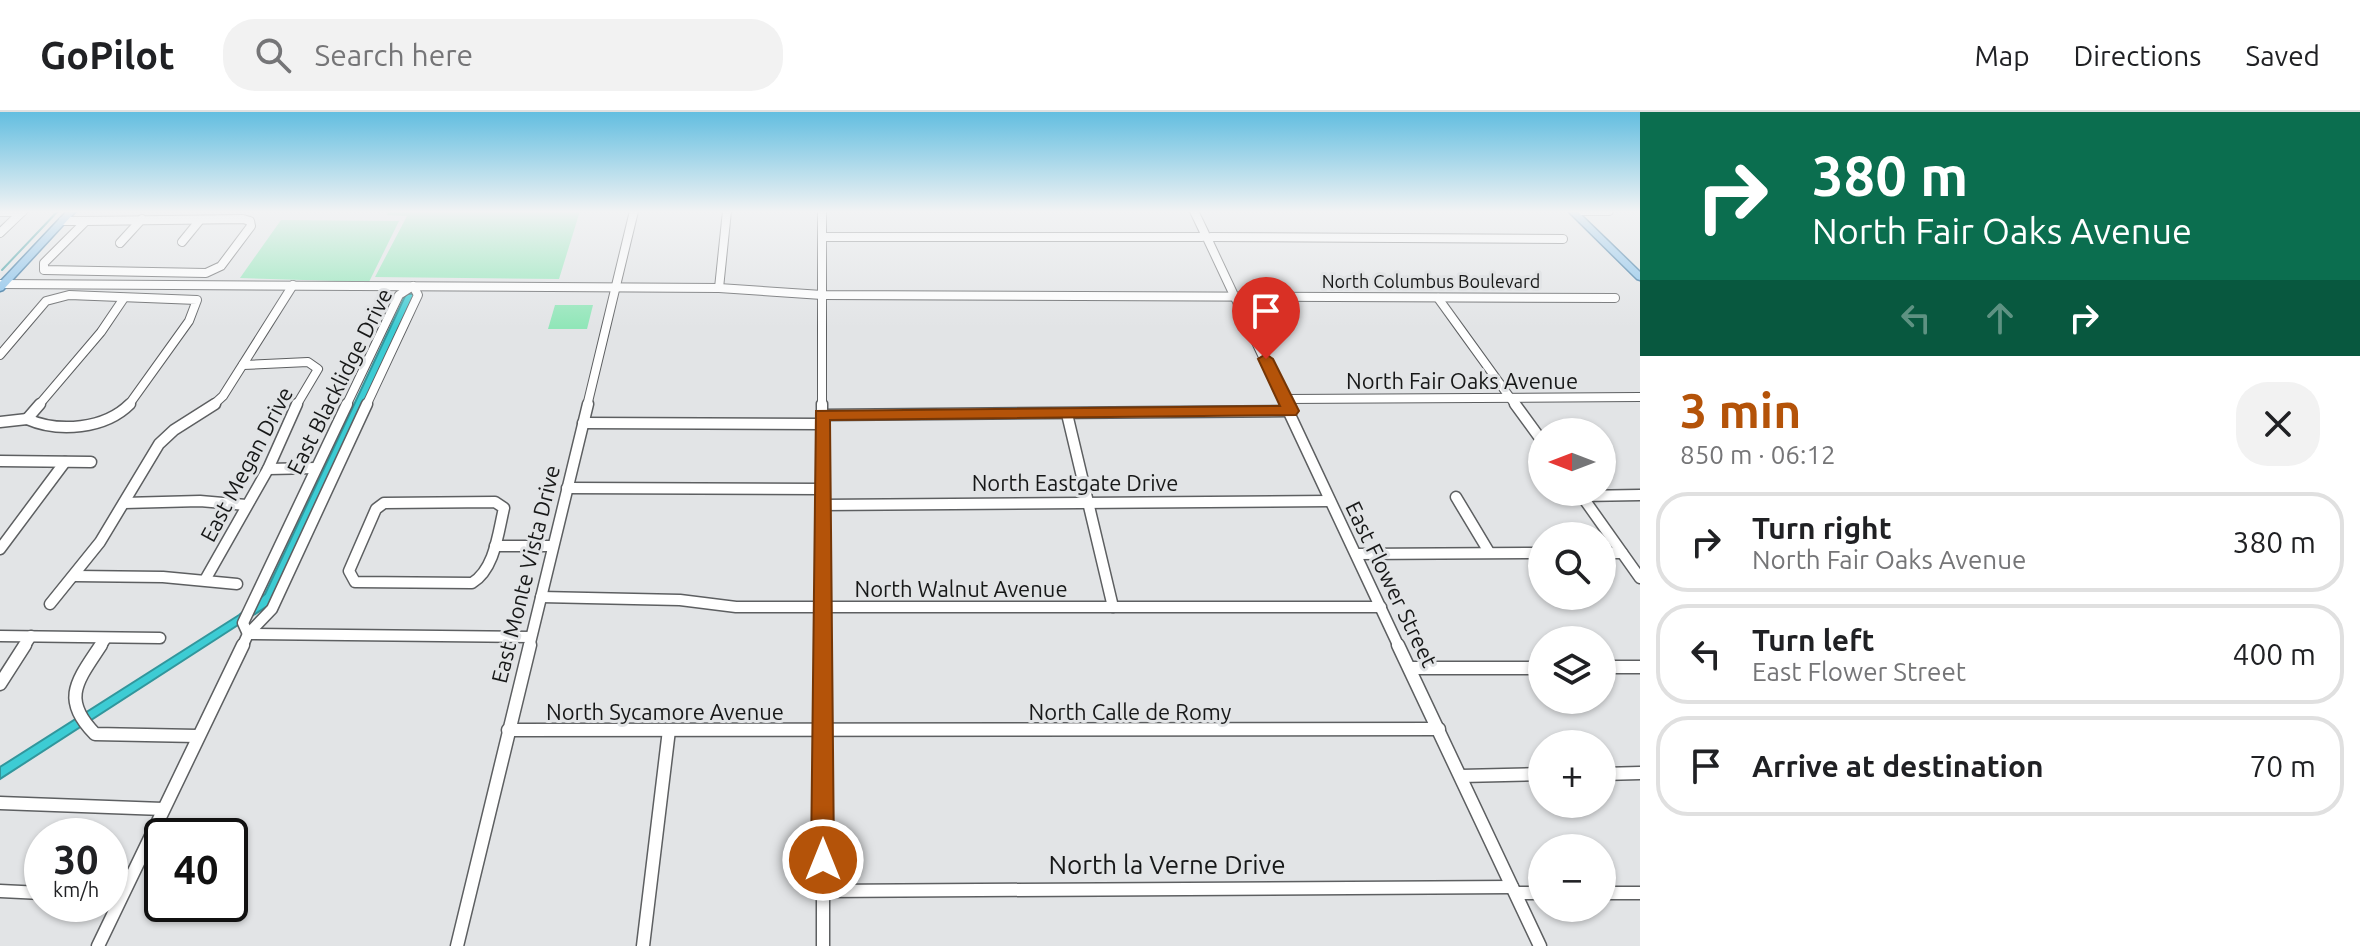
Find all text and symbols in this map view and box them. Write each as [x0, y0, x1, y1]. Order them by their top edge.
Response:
search box [223, 19, 783, 91]
icon: search [251, 33, 295, 77]
text: GoPilot [40, 34, 175, 76]
text: Search here [315, 38, 473, 72]
text: Map [1974, 40, 2030, 71]
text: Directions [2074, 40, 2201, 71]
text: Saved [2245, 40, 2320, 71]
icon: right [1680, 144, 1784, 248]
text: 380 m [1812, 144, 1968, 207]
text: North Fair Oaks Avenue [1812, 210, 2192, 251]
street label: North Columbus Boulevard [1322, 271, 1540, 291]
pin [1232, 277, 1300, 359]
street label: East Blacklidge Drive [281, 284, 397, 478]
icon: arrive [1244, 289, 1288, 333]
icon: left [1894, 296, 1938, 340]
icon: ahead [1978, 296, 2022, 340]
icon: right [2062, 296, 2106, 340]
street label: North Fair Oaks Avenue [1346, 368, 1578, 393]
street label: East Megan Drive [195, 382, 297, 546]
button: close [2236, 382, 2320, 466]
text: 3 min [1680, 383, 1801, 437]
north arrow [1528, 418, 1616, 506]
map controls [1528, 418, 1616, 922]
text: 850 m · 06:12 [1680, 440, 1836, 469]
street label: East Monte Vista Drive [486, 462, 564, 686]
street label: North Eastgate Drive [972, 470, 1178, 495]
street label: East Flower Street [1341, 497, 1443, 671]
text: Turn right [1752, 511, 1892, 545]
icon: right [1684, 520, 1728, 564]
button: search [1528, 522, 1616, 610]
text: 380 m [2232, 525, 2316, 559]
text: North Fair Oaks Avenue [1752, 545, 2026, 574]
street label: North Walnut Avenue [854, 576, 1068, 601]
text: Turn left [1752, 623, 1874, 657]
button: layers [1528, 626, 1616, 714]
icon: left [1684, 632, 1728, 676]
text: 400 m [2232, 637, 2316, 671]
text: East Flower Street [1752, 657, 1966, 686]
street label: North Sycamore Avenue [546, 699, 784, 724]
street label: North Calle de Romy [1029, 699, 1232, 724]
button: + [1528, 730, 1616, 818]
icon: arrive [1684, 744, 1728, 788]
text: Arrive at destination [1752, 749, 2044, 783]
text: 70 m [2249, 749, 2316, 783]
speed limit sign: 40 [144, 818, 248, 922]
position arrow [781, 818, 865, 902]
button: − [1528, 834, 1616, 922]
text: 30 [53, 837, 99, 882]
street label: North la Verne Drive [1048, 850, 1286, 879]
text: km/h [53, 878, 99, 901]

